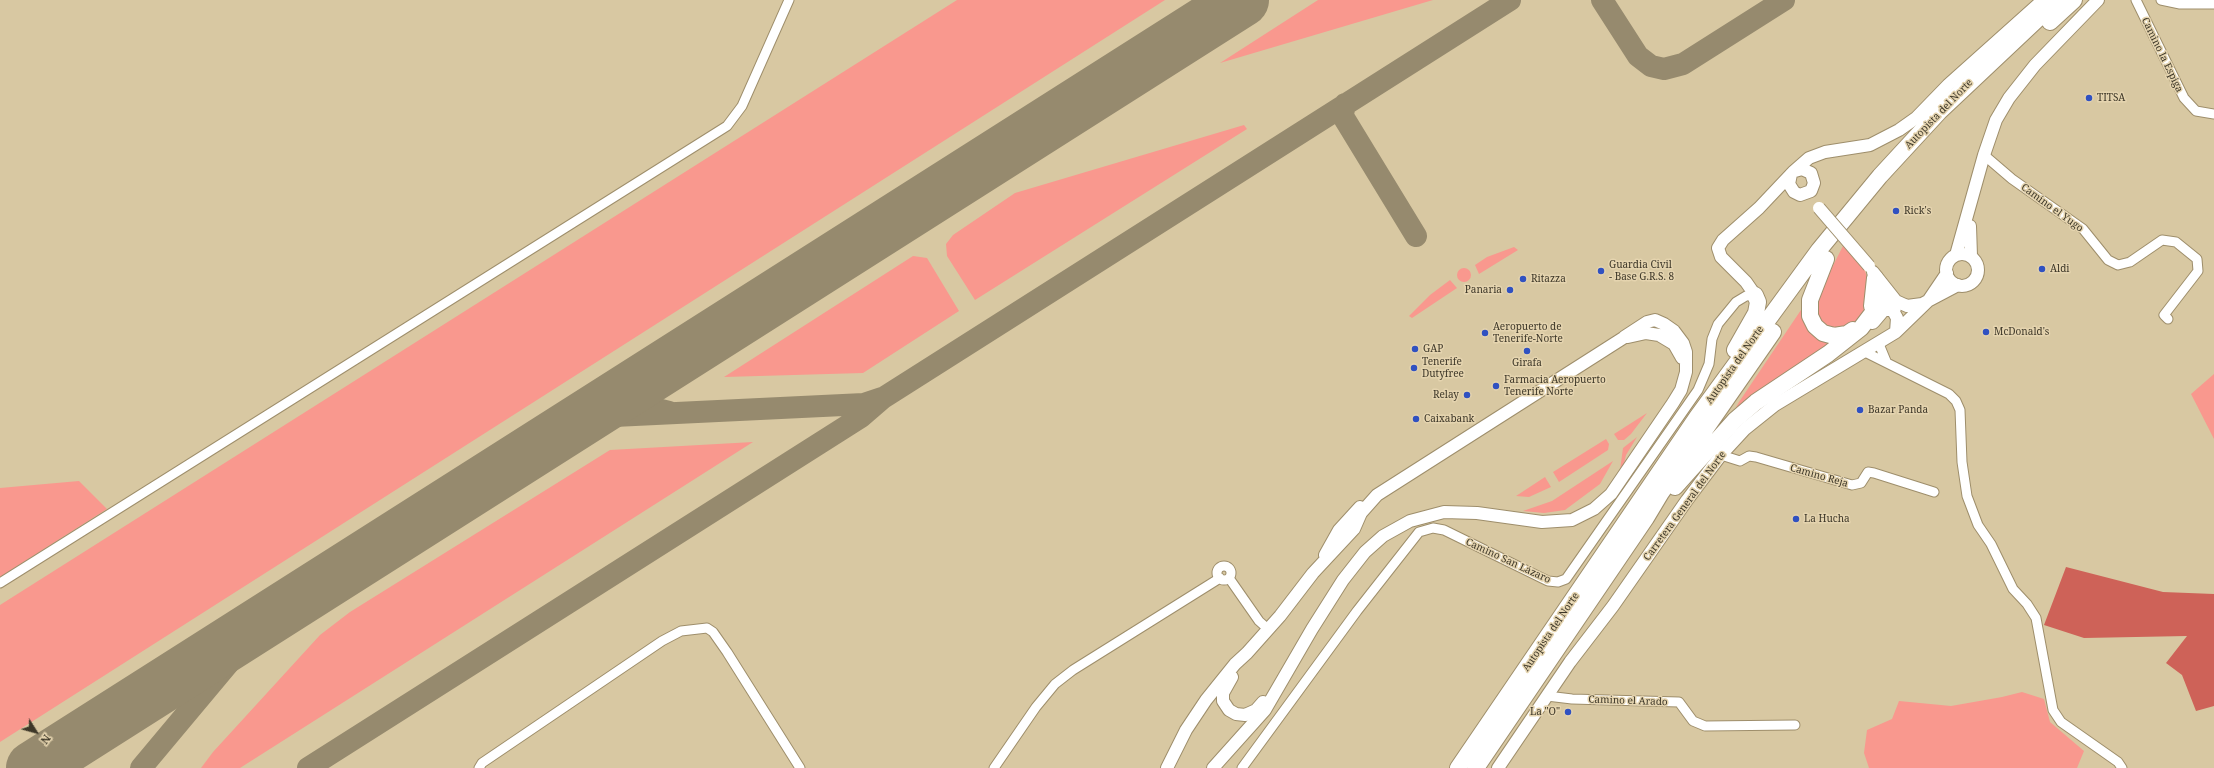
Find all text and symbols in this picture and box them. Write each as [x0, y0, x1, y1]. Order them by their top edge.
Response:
street label: Camino la Espiga [2139, 16, 2185, 94]
street label: Autopista del Norte [1903, 77, 1975, 151]
place label: TITSA [2097, 92, 2125, 104]
marker: TITSA [2084, 93, 2094, 103]
street label: Camino el Yugo [2019, 181, 2085, 235]
place label: Rick's [1904, 205, 1931, 217]
marker: Rick's [1891, 206, 1901, 216]
place label: Guardia Civil - Base G.R.S. 8 [1609, 259, 1674, 282]
place label: Aldi [2050, 263, 2069, 275]
marker: Aldi [2037, 264, 2047, 274]
marker: Guardia Civil - Base G.R.S. 8 [1596, 266, 1606, 276]
place label: Ritazza [1531, 273, 1566, 285]
marker: Ritazza [1518, 274, 1528, 284]
place label: Panaria [1465, 284, 1502, 296]
marker: Panaria [1505, 285, 1515, 295]
place label: Aeropuerto de Tenerife-Norte [1493, 321, 1563, 344]
street label: Autopista del Norte [1704, 324, 1766, 406]
place label: McDonald's [1994, 326, 2049, 338]
marker: McDonald's [1981, 327, 1991, 337]
marker: Aeropuerto de Tenerife-Norte [1480, 328, 1490, 338]
place label: GAP [1423, 343, 1443, 355]
marker: GAP [1410, 344, 1420, 354]
marker: Girafa [1522, 346, 1532, 356]
place label: Tenerife Dutyfree [1422, 356, 1464, 380]
place label: Girafa [1512, 357, 1542, 369]
marker: Tenerife Dutyfree [1409, 363, 1419, 373]
place label: Farmacia Aeropuerto Tenerife Norte [1504, 374, 1606, 398]
marker: Farmacia Aeropuerto Tenerife Norte [1491, 381, 1501, 391]
place label: Relay [1433, 389, 1459, 401]
marker: Relay [1462, 390, 1472, 400]
place label: Bazar Panda [1868, 404, 1928, 416]
marker: Bazar Panda [1855, 405, 1865, 415]
place label: Caixabank [1424, 413, 1474, 425]
marker: Caixabank [1411, 414, 1421, 424]
street label: Carretera General del Norte [1641, 449, 1729, 563]
street label: Camino Reja [1789, 462, 1849, 490]
place label: La Hucha [1804, 513, 1850, 525]
marker: La Hucha [1791, 514, 1801, 524]
street label: Camino San Lázaro [1464, 536, 1552, 586]
street label: Autopista del Norte [1520, 590, 1582, 674]
street label: Camino el Arado [1588, 694, 1668, 708]
place label: La "O" [1530, 706, 1560, 718]
marker: La "O" [1563, 707, 1573, 717]
north arrow [16, 712, 56, 752]
text: N [37, 732, 55, 747]

